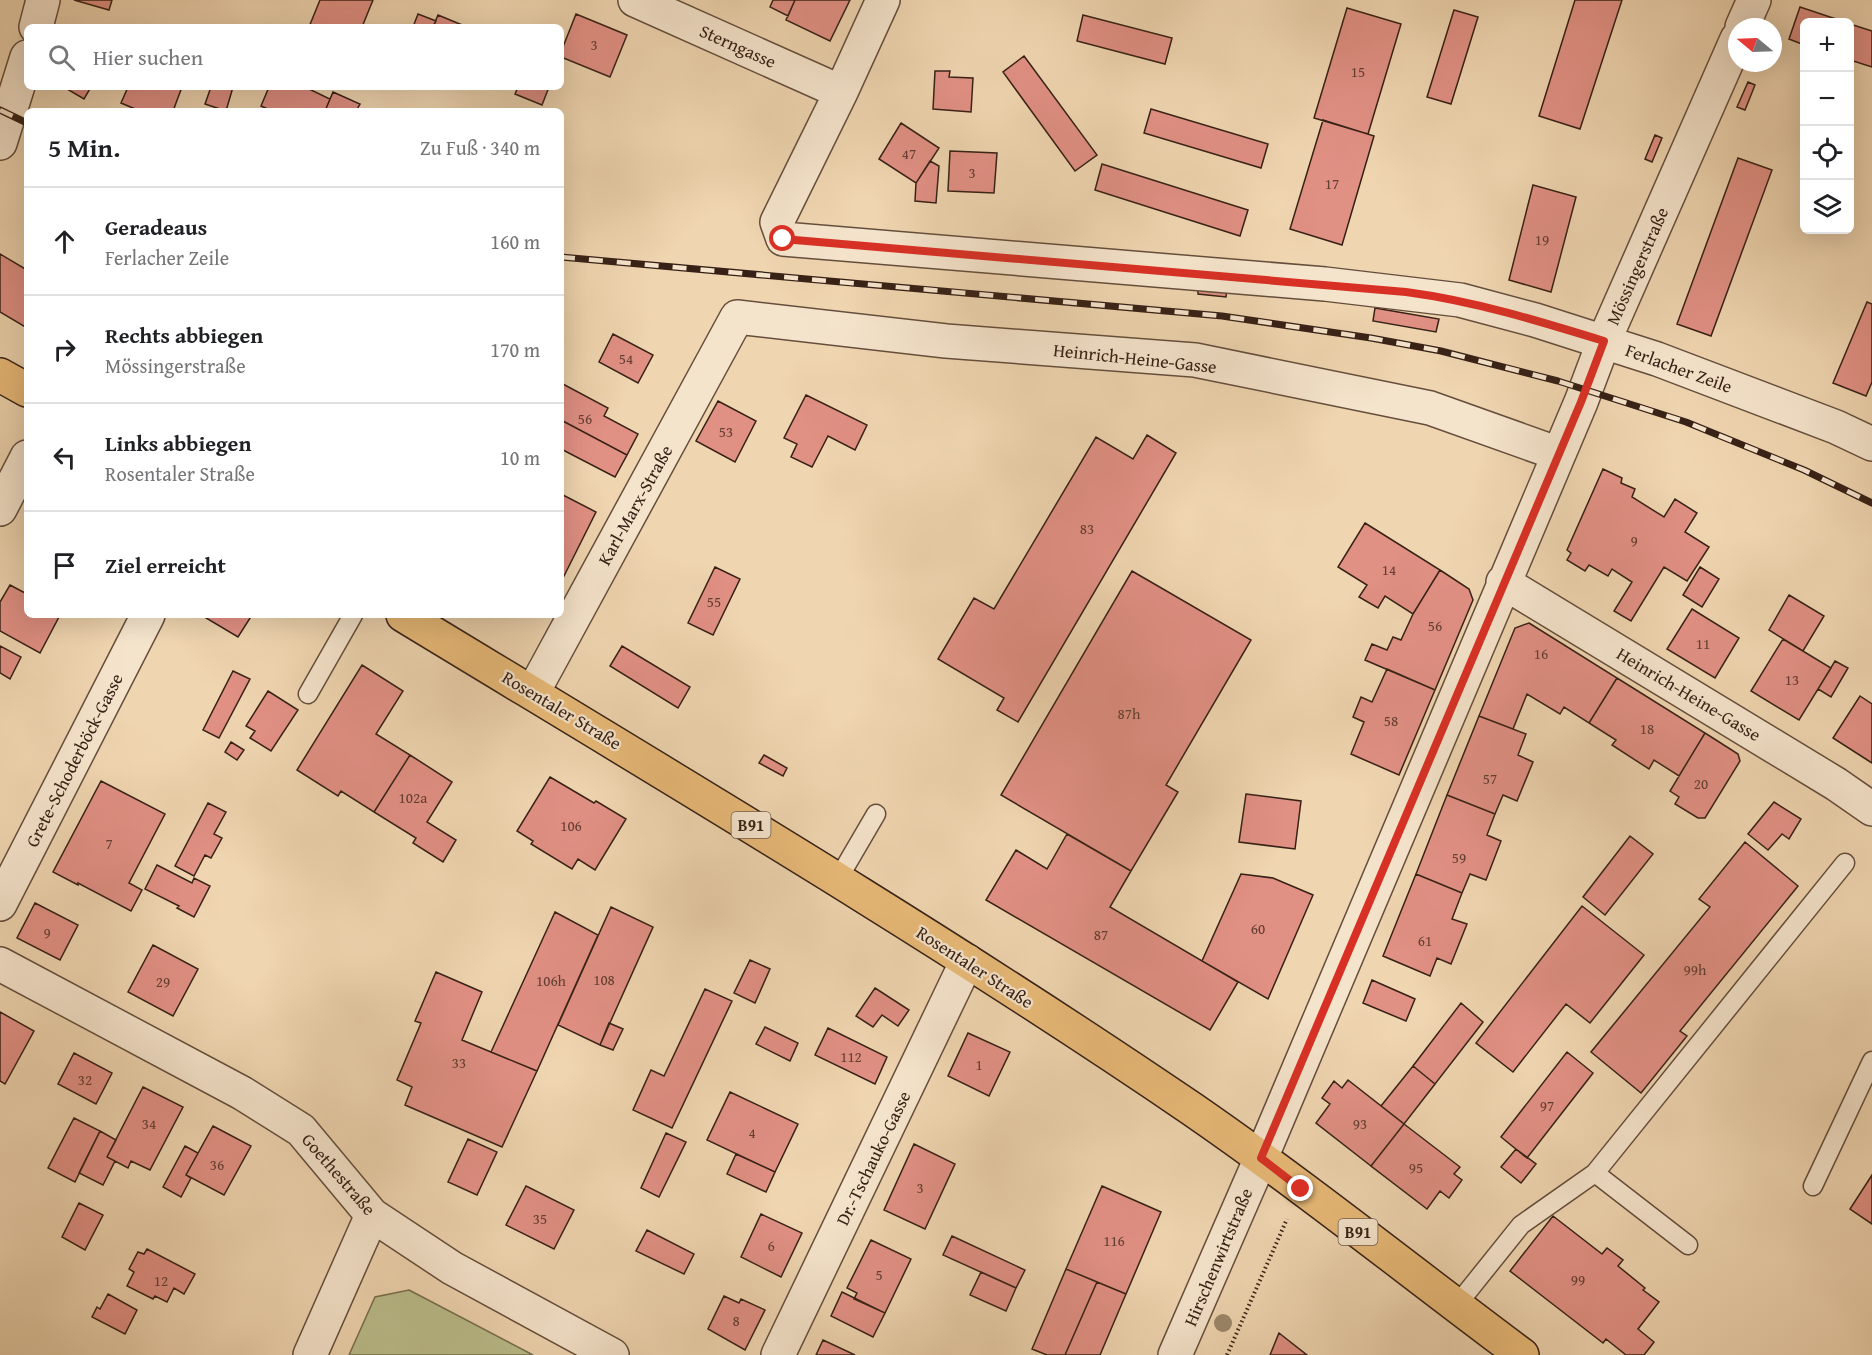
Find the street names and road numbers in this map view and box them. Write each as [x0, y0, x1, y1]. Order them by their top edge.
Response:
street label: Sterngasse [695, 17, 781, 75]
street label: Mössingerstraße [1599, 203, 1675, 329]
street label: Heinrich-Heine-Gasse [1052, 336, 1218, 380]
street label: Ferlacher Zeile [1622, 336, 1736, 400]
street label: Karl-Marx-Straße [591, 440, 679, 570]
street label: Heinrich-Heine-Gasse [1612, 640, 1766, 748]
street label: Rosentaler Straße [497, 664, 627, 756]
street label: Grete-Schoderböck-Gasse [18, 668, 130, 852]
road number: B91 [732, 812, 771, 838]
street label: Rosentaler Straße [911, 919, 1039, 1015]
street label: Dr.-Tschauko-Gasse [829, 1086, 917, 1230]
street label: Goethestraße [296, 1127, 382, 1221]
street label: Hirschenwirtstraße [1177, 1184, 1259, 1330]
road number: B91 [1338, 1219, 1378, 1245]

